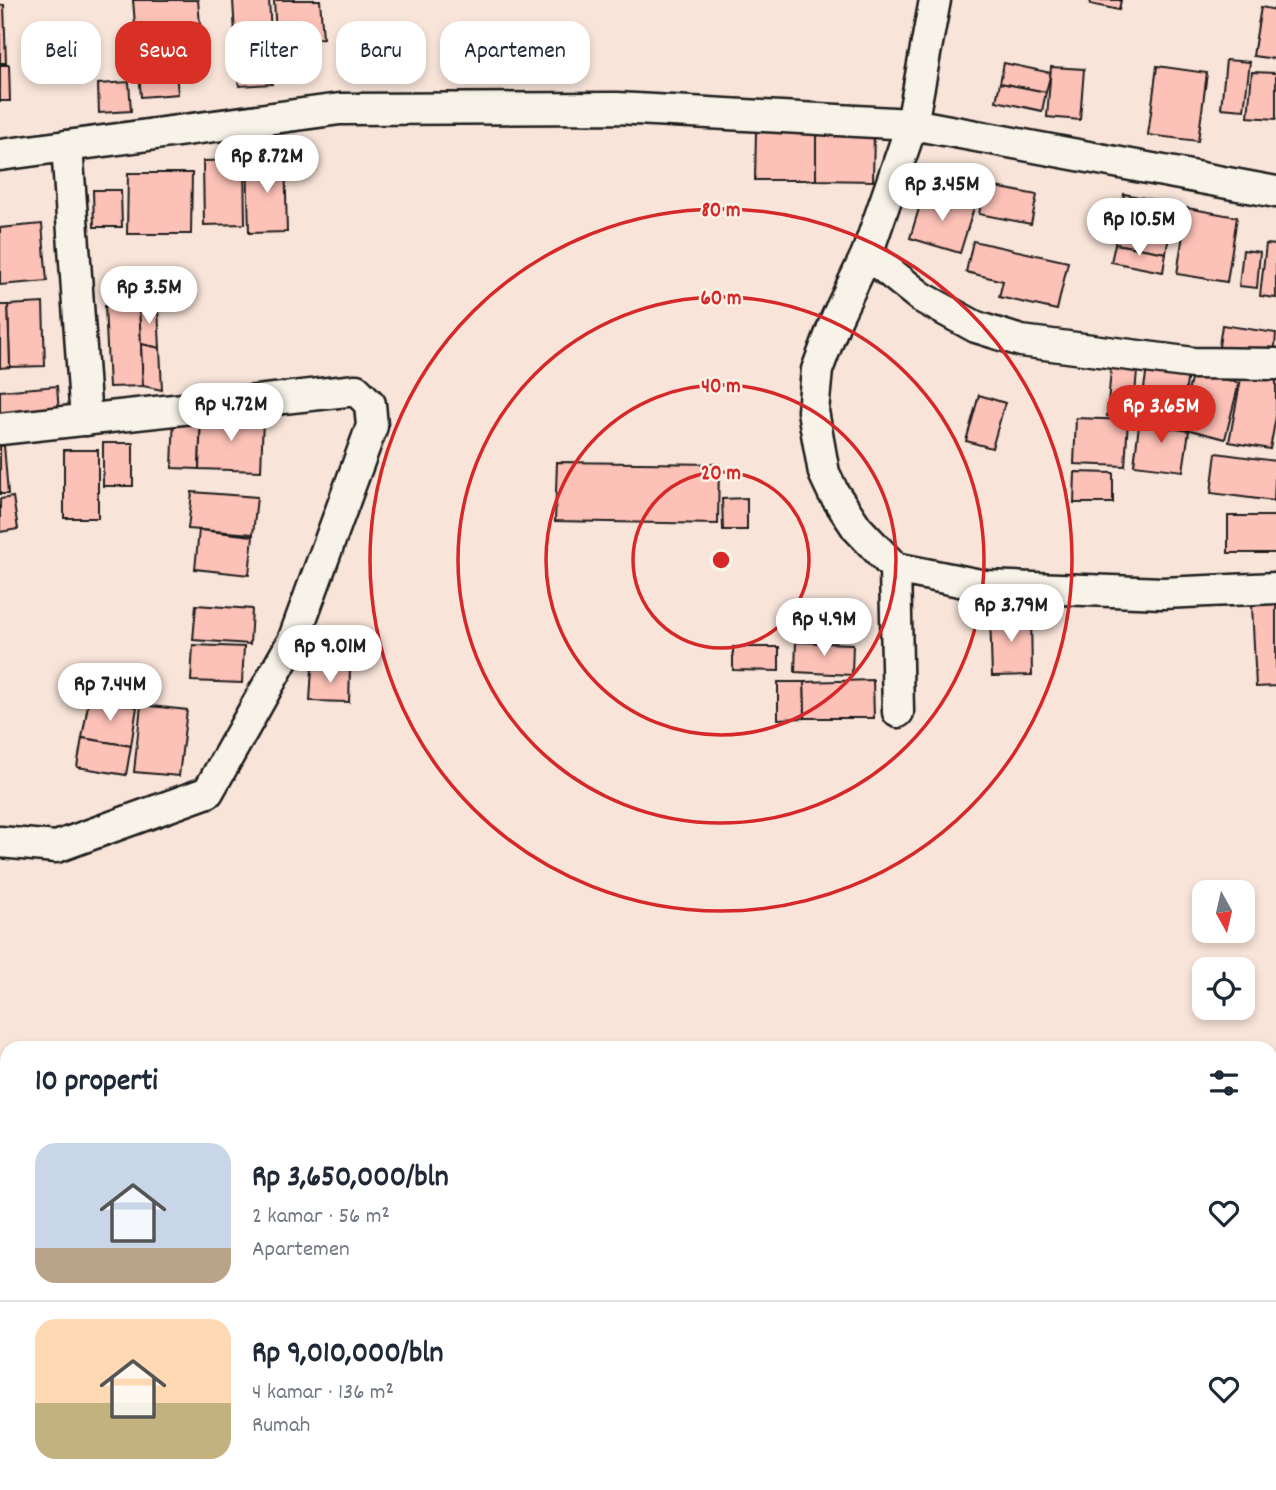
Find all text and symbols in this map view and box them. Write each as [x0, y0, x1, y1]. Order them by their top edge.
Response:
chip: Beli [21, 21, 101, 84]
chip: Sewa [115, 21, 211, 84]
chip: Filter [225, 21, 322, 84]
chip: Baru [336, 21, 426, 84]
chip: Apartemen [440, 21, 590, 84]
pin: Rp 8.72M [195, 136, 339, 195]
text: Rp 8.72M [231, 141, 303, 174]
pin: Rp 3.45M [870, 164, 1014, 223]
text: Rp 3.45M [905, 169, 979, 202]
text: 80 m [701, 197, 741, 227]
pin: Rp 10.5M [1067, 198, 1211, 258]
text: Rp 10.5M [1103, 204, 1175, 237]
pin: Rp 3.5M [84, 266, 214, 326]
text: Rp 3.5M [116, 272, 182, 305]
text: 60 m [701, 285, 741, 315]
text: 40 m [701, 373, 741, 403]
pin: Rp 4.72M [159, 384, 303, 443]
pin: Rp 3.65M [1089, 386, 1233, 445]
text: Rp 4.72M [195, 389, 267, 422]
text: Rp 3.65M [1123, 391, 1199, 424]
text: 20 m [701, 460, 741, 490]
centre of rings [709, 548, 733, 572]
pin: Rp 3.79M [939, 584, 1083, 644]
text: Rp 3.79M [974, 590, 1048, 623]
pin: Rp 4.9M [759, 598, 889, 658]
text: Rp 4.9M [792, 604, 856, 637]
pin: Rp 9.01M [258, 626, 402, 685]
text: Rp 9.01M [294, 631, 366, 664]
pin: Rp 7.44M [38, 664, 182, 723]
text: Rp 7.44M [74, 669, 146, 702]
north arrow [1192, 880, 1255, 943]
map controls [1192, 880, 1255, 1020]
button: locate [1192, 957, 1255, 1020]
text: 10 properti [35, 1062, 158, 1105]
icon: filters [1205, 1064, 1243, 1102]
text: Rp 3,650,000/bln [252, 1158, 449, 1201]
icon: home [91, 1171, 175, 1255]
icon: heart [1205, 1194, 1243, 1232]
text: 2 kamar · 56 m² [252, 1201, 390, 1234]
text: Apartemen [252, 1234, 350, 1267]
text: Rp 9,010,000/bln [252, 1334, 443, 1377]
icon: home [91, 1347, 175, 1431]
icon: heart [1205, 1370, 1243, 1408]
text: 4 kamar · 136 m² [252, 1377, 394, 1410]
text: Rumah [252, 1410, 310, 1443]

